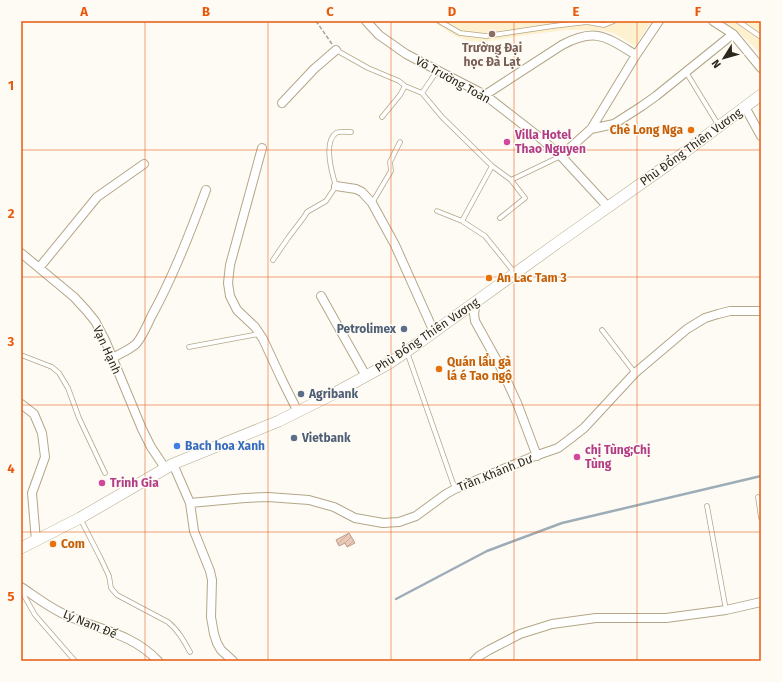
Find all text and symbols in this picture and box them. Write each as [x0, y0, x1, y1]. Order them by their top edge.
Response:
text: A [79, 4, 88, 19]
text: B [202, 4, 210, 19]
text: C [326, 4, 334, 19]
text: D [448, 4, 457, 19]
text: E [573, 4, 580, 19]
text: F [695, 4, 702, 19]
marker: Trường Đại học Đà Lạt [487, 29, 497, 39]
north arrow [704, 38, 744, 78]
place label: Trường Đại học Đà Lạt [462, 41, 522, 69]
street label: Võ Trường Toản [413, 54, 493, 106]
text: N [709, 57, 724, 71]
text: 1 [8, 78, 14, 93]
street label: Phù Đổng Thiên Vương [636, 103, 745, 189]
place label: Chè Long Nga [610, 123, 683, 137]
marker: Chè Long Nga [686, 125, 696, 135]
place label: Villa Hotel Thao Nguyen [514, 128, 586, 156]
marker: Villa Hotel Thao Nguyen [502, 137, 512, 147]
text: 2 [8, 206, 15, 221]
place label: An Lac Tam 3 [496, 271, 567, 285]
marker: An Lac Tam 3 [484, 273, 494, 283]
street label: Phù Đổng Thiên Vương [371, 293, 482, 375]
place label: Petrolimex [337, 322, 397, 336]
street label: Vạn Hạnh [90, 324, 124, 376]
marker: Petrolimex [399, 324, 409, 334]
text: 3 [7, 334, 15, 349]
place label: Quán lẩu gà lá é Tao ngộ [447, 353, 512, 383]
marker: Quán lẩu gà lá é Tao ngộ [434, 364, 444, 374]
place label: Agribank [308, 387, 358, 401]
marker: Agribank [296, 389, 306, 399]
place label: Vietbank [301, 431, 351, 445]
marker: Vietbank [289, 433, 299, 443]
place label: Bach hoa Xanh [185, 439, 265, 453]
marker: Bach hoa Xanh [172, 441, 182, 451]
place label: chị Tùng;Chị Tùng [585, 443, 650, 471]
street label: Trần Khánh Dư [455, 450, 535, 494]
marker: chị Tùng;Chị Tùng [572, 452, 582, 462]
text: 4 [7, 461, 15, 476]
place label: Trinh Gia [110, 476, 159, 490]
marker: Trinh Gia [97, 478, 107, 488]
place label: Com [61, 537, 85, 551]
marker: Com [48, 539, 58, 549]
text: 5 [8, 589, 15, 604]
street label: Lý Nam Đế [61, 606, 120, 641]

